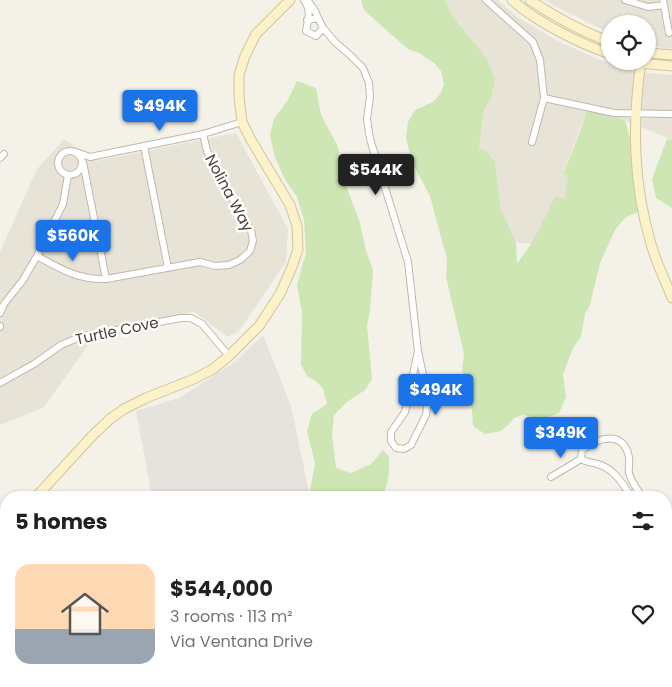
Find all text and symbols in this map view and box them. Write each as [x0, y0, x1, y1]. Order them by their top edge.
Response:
map controls [601, 15, 656, 70]
button: locate [601, 15, 656, 70]
pin: $494K [125, 90, 195, 132]
text: $494K [133, 94, 187, 117]
street label: Nolina Way [200, 151, 259, 235]
pin: $544K [341, 154, 411, 196]
text: $544K [349, 158, 403, 181]
pin: $560K [38, 220, 108, 262]
text: $560K [47, 224, 99, 247]
street label: Turtle Cove [73, 311, 160, 350]
pin: $494K [401, 374, 471, 416]
text: $494K [409, 378, 463, 401]
pin: $349K [526, 416, 596, 459]
text: $349K [535, 421, 587, 444]
text: 5 homes [15, 507, 108, 536]
icon: filters [629, 507, 657, 535]
text: $544,000 [170, 574, 273, 603]
icon: home [55, 584, 115, 644]
icon: heart [629, 600, 657, 628]
text: 3 rooms · 113 m² [170, 605, 293, 628]
text: Via Ventana Drive [170, 630, 313, 653]

